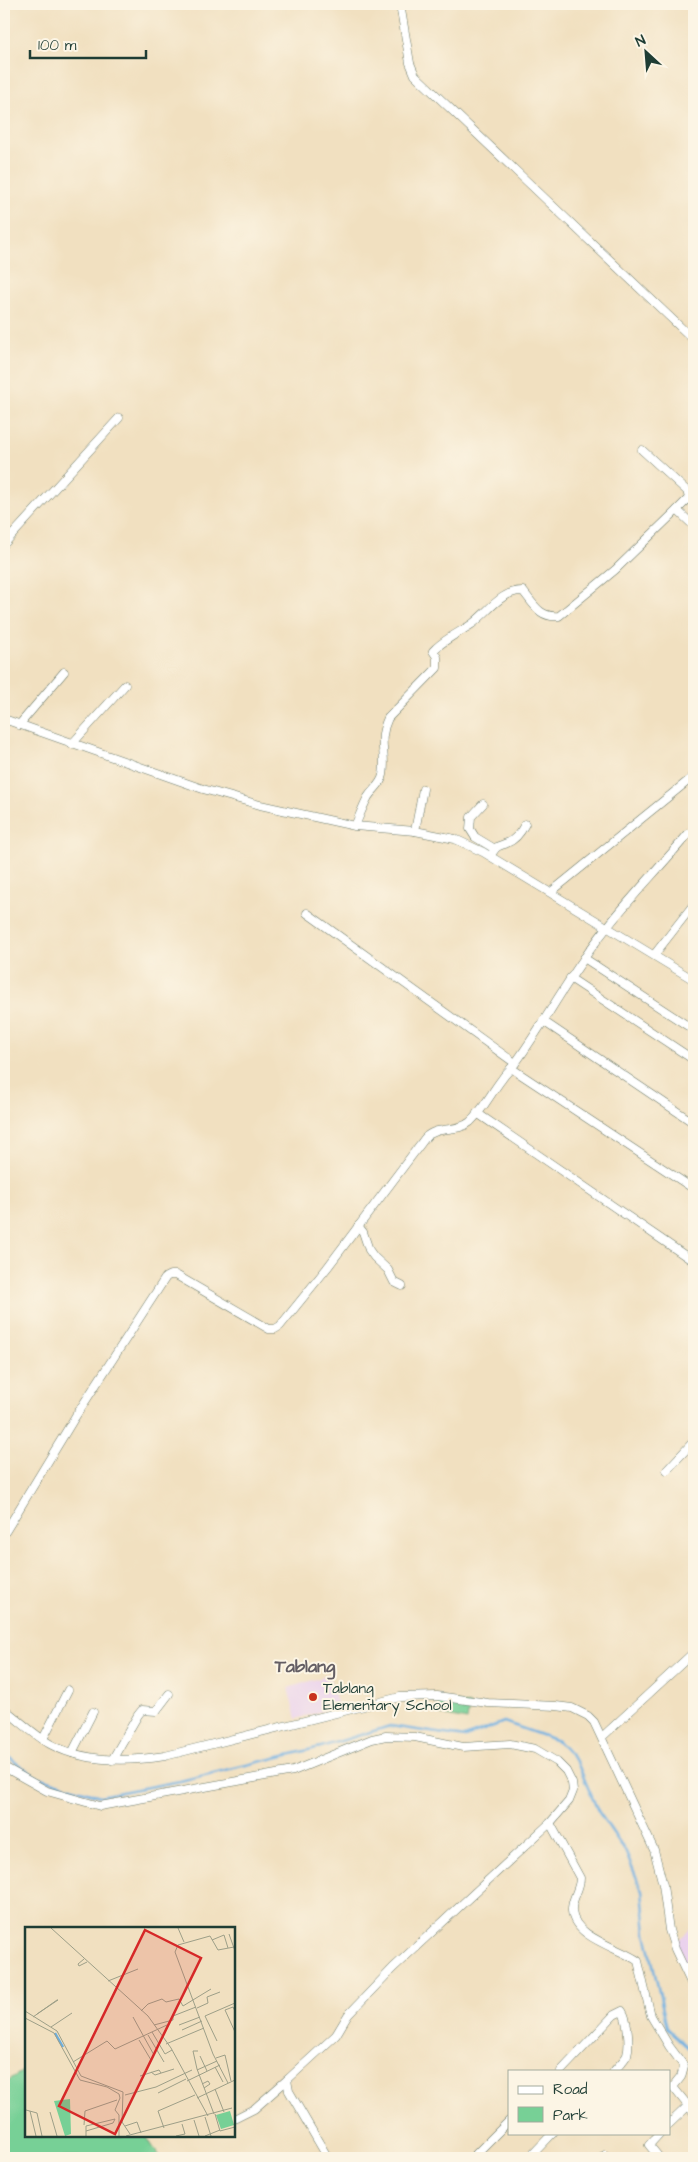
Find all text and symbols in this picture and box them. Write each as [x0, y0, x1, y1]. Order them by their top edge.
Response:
scale bar [30, 28, 146, 60]
north arrow [620, 28, 670, 78]
text: N [632, 30, 649, 52]
text: 100 m [38, 35, 77, 56]
district label: Tablang [274, 1654, 336, 1680]
place label: Tablang Elementary School [323, 1678, 452, 1717]
marker: Tablang Elementary School [307, 1691, 319, 1703]
inset map [25, 1927, 235, 2137]
legend [508, 2070, 670, 2134]
text: Road [553, 2079, 588, 2100]
text: Park [553, 2105, 588, 2126]

